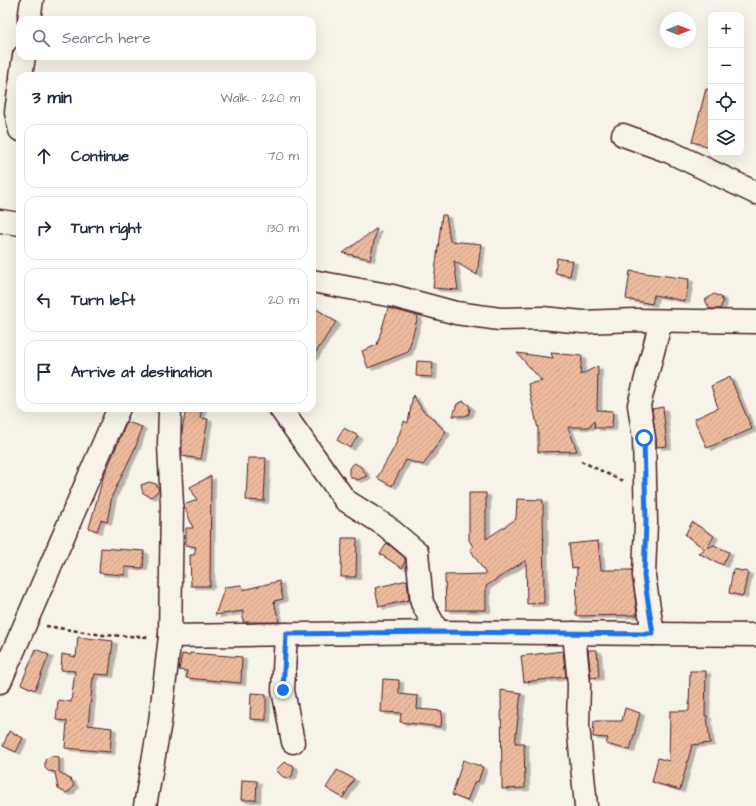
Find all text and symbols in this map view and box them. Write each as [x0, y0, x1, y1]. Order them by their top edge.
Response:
north arrow [660, 12, 696, 48]
map controls [708, 12, 744, 156]
button: + [708, 12, 744, 48]
search box [16, 16, 316, 60]
icon: search [30, 27, 52, 49]
text: Search here [62, 28, 151, 49]
button: − [708, 48, 744, 84]
button: locate [708, 84, 744, 120]
text: 3 min [32, 86, 72, 110]
text: Walk · 220 m [220, 89, 300, 107]
button: layers [708, 120, 744, 156]
icon: ahead [33, 145, 55, 167]
text: Continue [71, 146, 129, 167]
text: 70 m [267, 147, 299, 165]
icon: right [33, 217, 55, 239]
text: Turn right [71, 218, 142, 239]
text: 130 m [267, 219, 299, 237]
icon: left [33, 289, 55, 311]
text: Turn left [71, 290, 135, 311]
text: 20 m [268, 291, 299, 309]
icon: arrive [33, 361, 55, 383]
text: Arrive at destination [71, 362, 212, 383]
route start [635, 429, 653, 447]
route end [274, 681, 292, 699]

